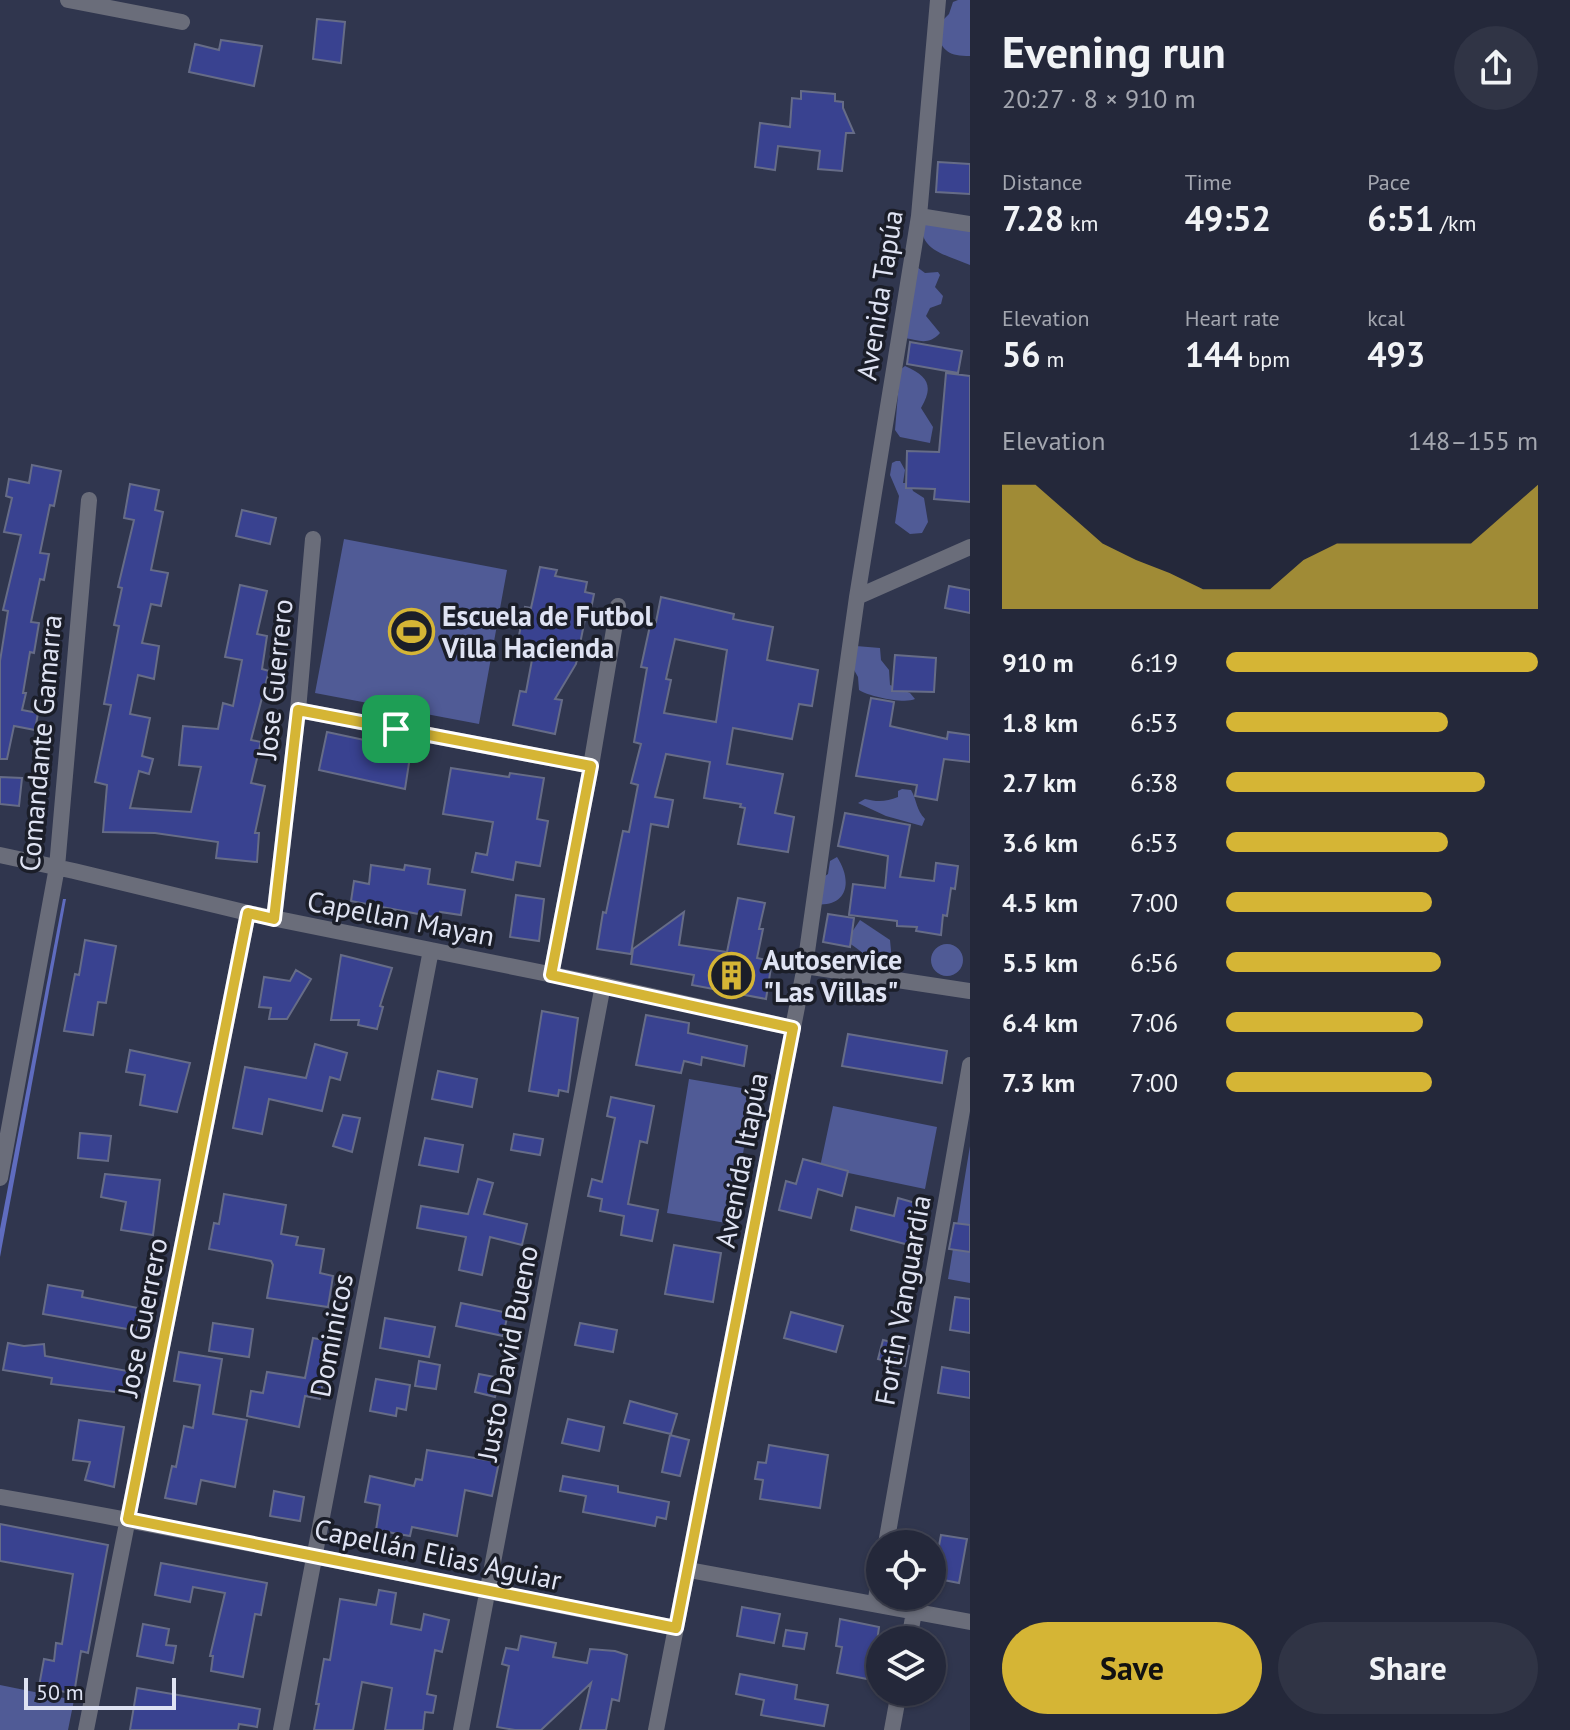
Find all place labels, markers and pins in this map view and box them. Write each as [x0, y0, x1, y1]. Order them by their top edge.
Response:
place label: Escuela de Futbol Villa Hacienda [441, 597, 654, 666]
sports icon: Escuela de Futbol Villa Hacienda [387, 607, 435, 655]
pin [362, 695, 430, 763]
place label: Autoservice "Las Villas" [763, 941, 902, 1010]
building icon: Autoservice "Las Villas" [708, 951, 756, 999]

